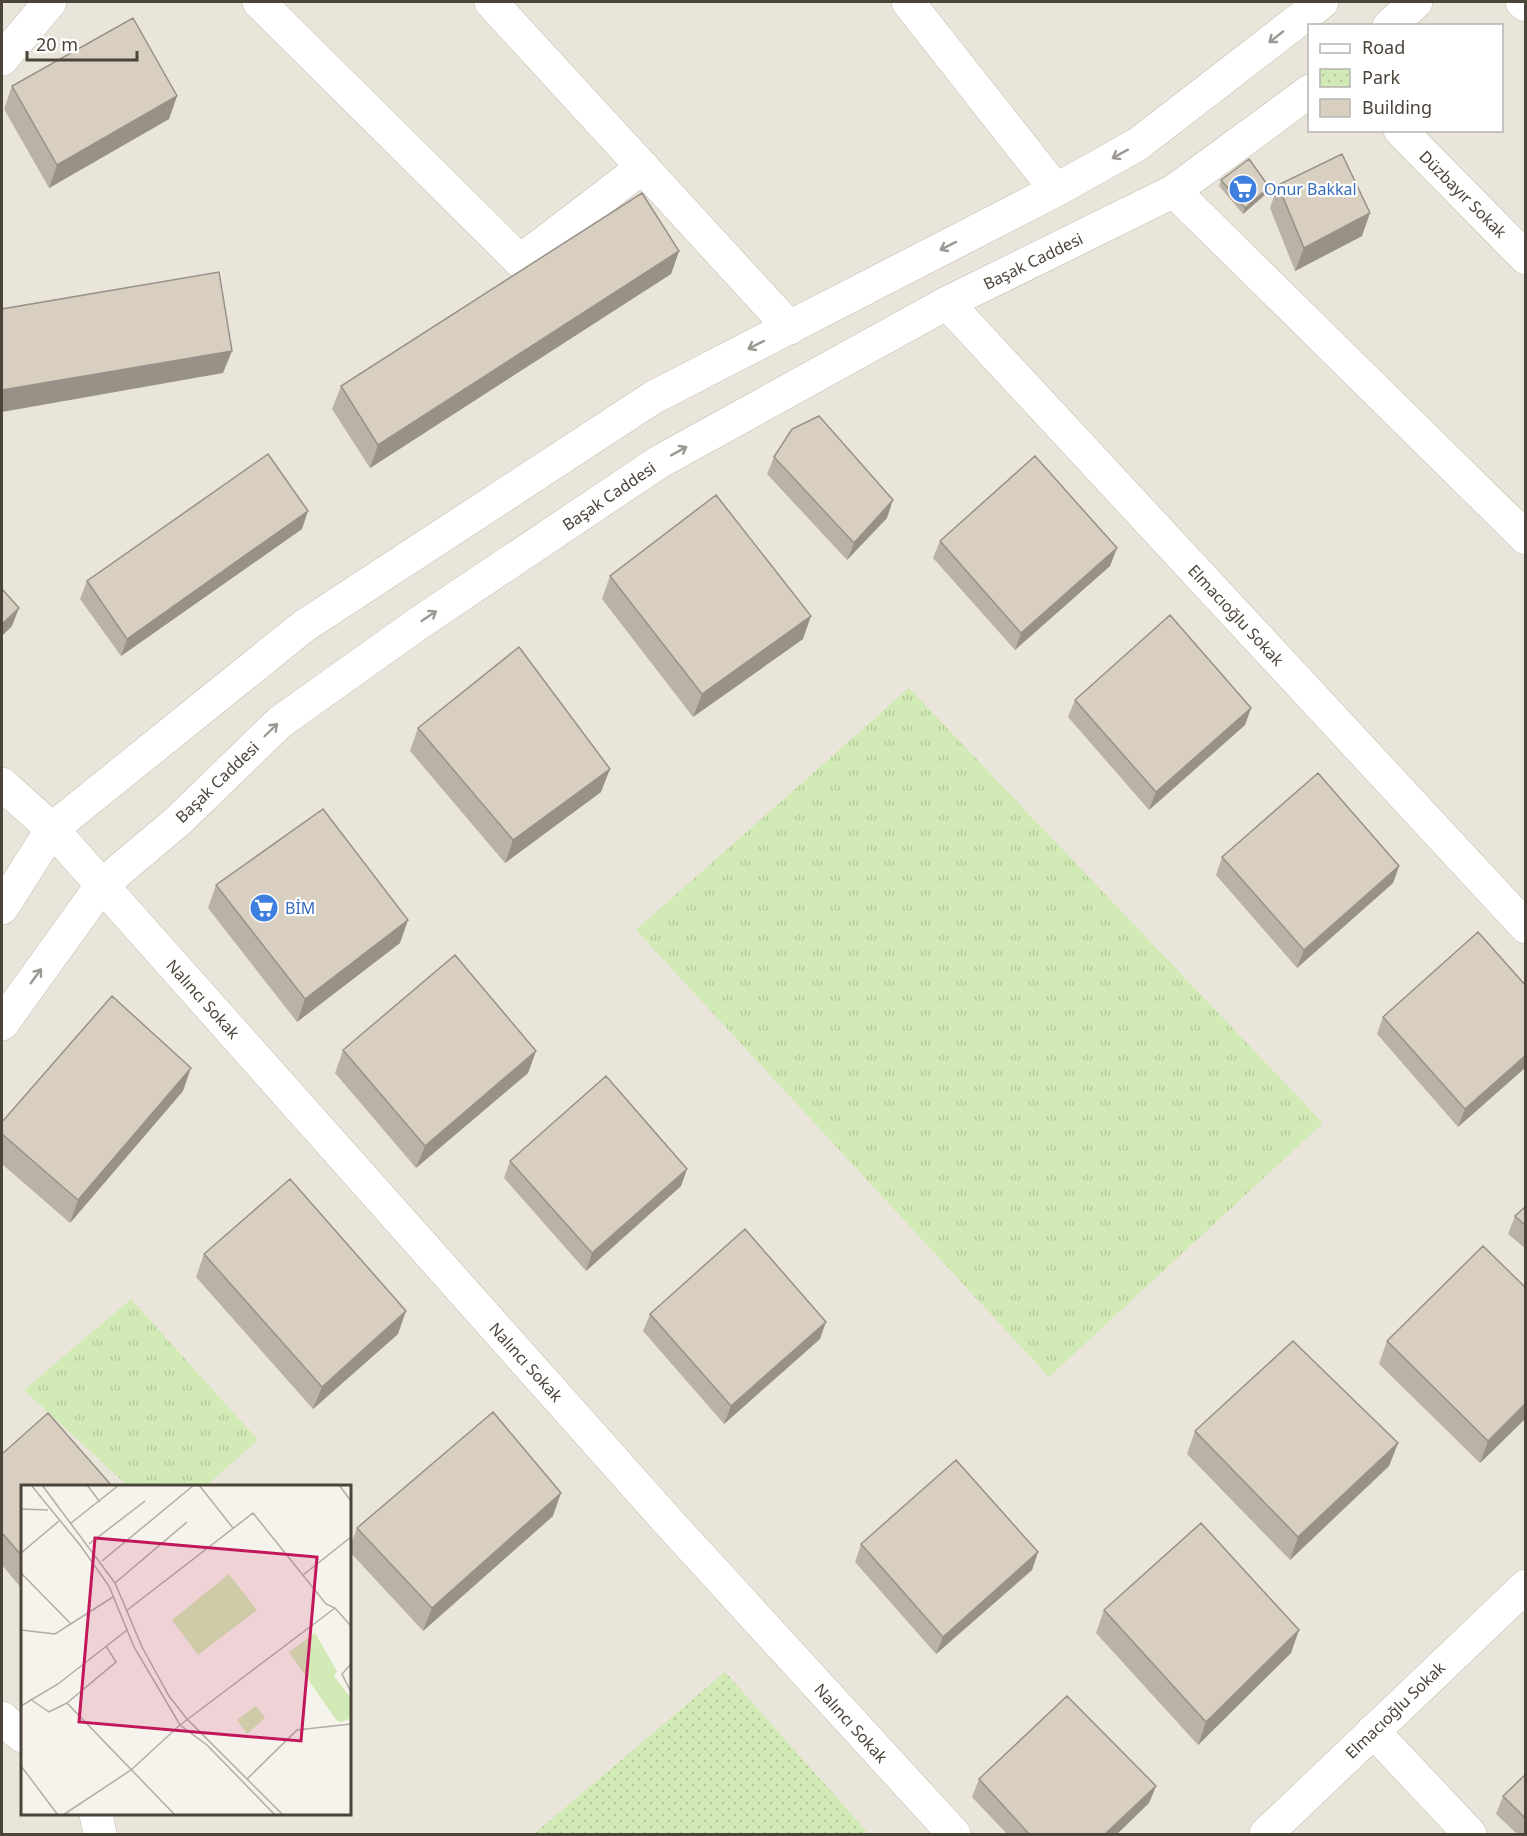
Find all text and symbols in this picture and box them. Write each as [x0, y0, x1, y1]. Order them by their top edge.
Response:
scale bar [27, 24, 136, 62]
legend [1308, 24, 1503, 132]
one-way arrow [1268, 31, 1284, 44]
text: 20 m [36, 32, 78, 56]
text: Road [1362, 35, 1405, 59]
text: Park [1362, 65, 1400, 89]
text: Building [1362, 95, 1432, 119]
street label: Düzbayır Sokak [1414, 145, 1512, 243]
one-way arrow [1112, 148, 1129, 160]
supermarket icon: Onur Bakkal [1227, 173, 1259, 205]
place label: Onur Bakkal [1264, 178, 1357, 200]
street label: Başak Caddesi [980, 227, 1086, 295]
one-way arrow [940, 240, 957, 252]
one-way arrow [748, 339, 765, 351]
one-way arrow [670, 445, 688, 456]
street label: Başak Caddesi [558, 457, 660, 535]
street label: Elmacıoğlu Sokak [1183, 560, 1289, 671]
one-way arrow [421, 610, 437, 622]
one-way arrow [264, 723, 279, 738]
street label: Başak Caddesi [170, 736, 264, 828]
supermarket icon: BİM [248, 892, 280, 924]
place label: BİM [285, 897, 315, 919]
street label: Nalıncı Sokak [161, 955, 245, 1044]
one-way arrow [30, 969, 42, 985]
street label: Nalıncı Sokak [484, 1318, 568, 1407]
inset map [21, 1485, 351, 1815]
street label: Elmacıoğlu Sokak [1340, 1656, 1450, 1763]
street label: Nalıncı Sokak [809, 1679, 893, 1768]

